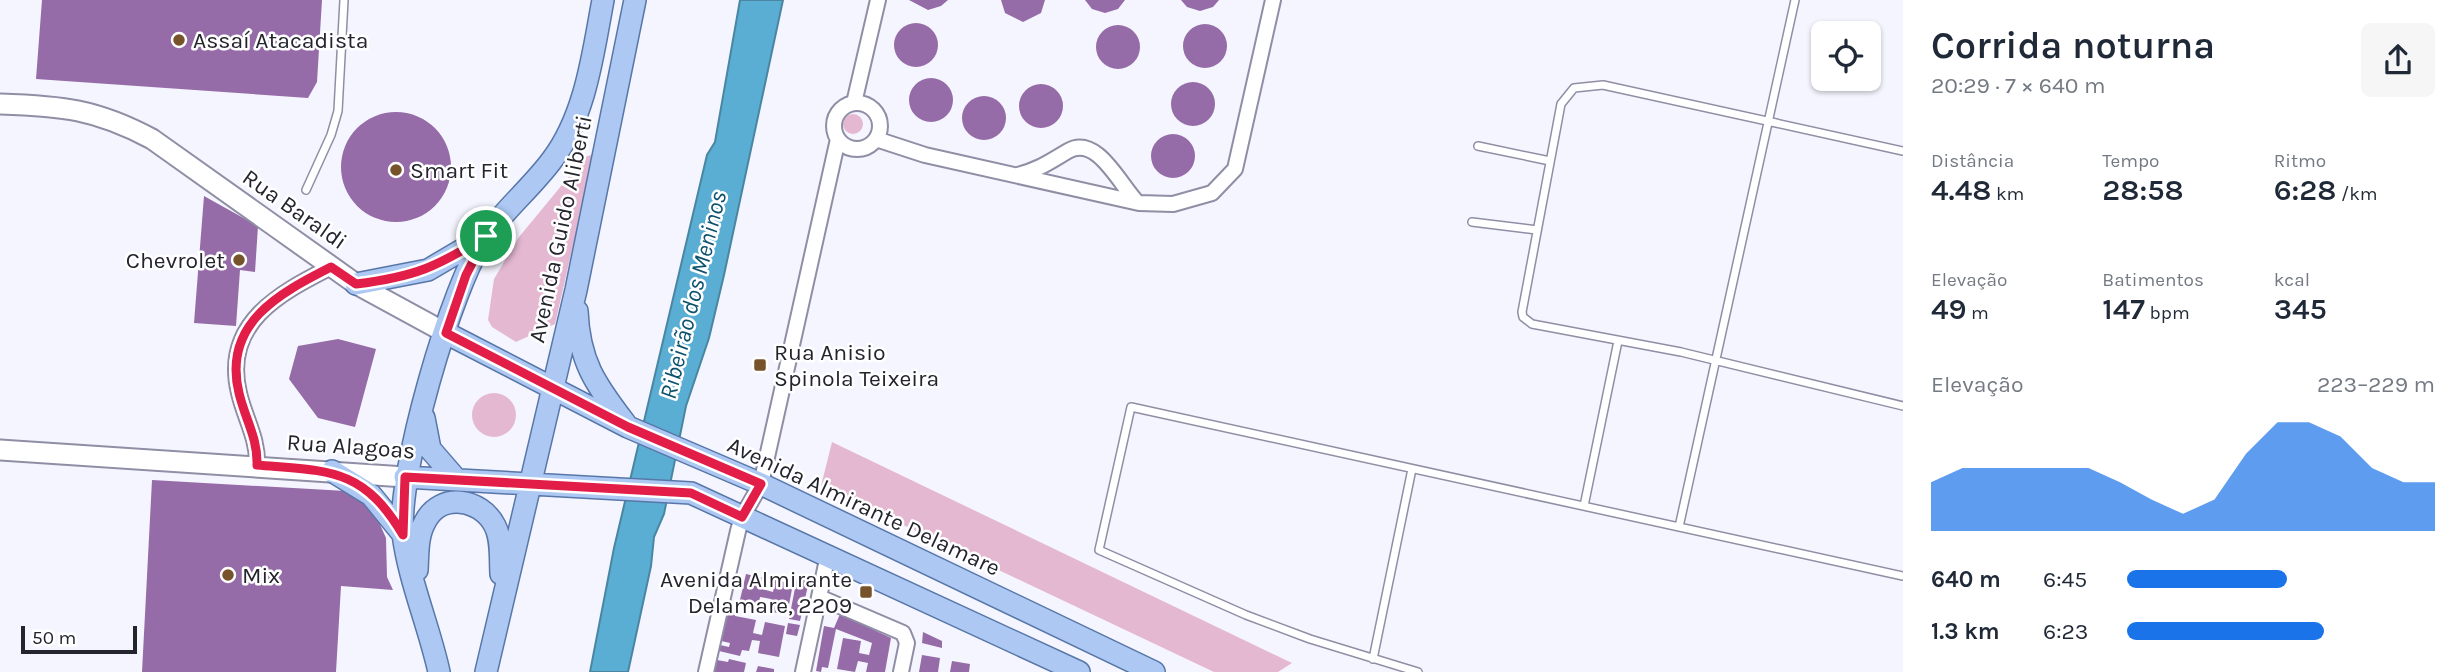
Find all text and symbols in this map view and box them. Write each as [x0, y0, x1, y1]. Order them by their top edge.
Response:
map controls [1811, 21, 1881, 91]
button: locate [1811, 21, 1881, 91]
text: Corrida noturna [1931, 23, 2215, 68]
button: share [2361, 23, 2435, 97]
place label: Assaí Atacadista [193, 27, 368, 54]
marker: Assaí Atacadista [171, 32, 187, 48]
text: 20:29 · 7 × 640 m [1931, 72, 2105, 99]
street label: Avenida Guido Aliberti [523, 113, 598, 345]
text: Distância [1931, 150, 2014, 172]
text: Tempo [2102, 150, 2159, 172]
text: Ritmo [2274, 150, 2326, 172]
place label: Smart Fit [410, 157, 508, 184]
marker: Smart Fit [388, 162, 404, 178]
street label: Rua Baraldi [237, 164, 352, 255]
text: 4.48 [1931, 172, 1991, 208]
text: 28:58 [2102, 172, 2184, 208]
text: 6:28 [2274, 172, 2336, 208]
text: km [1991, 183, 2024, 205]
text: /km [2336, 183, 2378, 205]
water label: Ribeirão dos Meninos [654, 188, 732, 402]
pin [456, 206, 516, 266]
icon: arrive [467, 217, 505, 255]
place label: Chevrolet [126, 247, 225, 274]
marker: Chevrolet [231, 252, 247, 268]
text: Elevação [1931, 269, 2007, 291]
text: Batimentos [2102, 269, 2204, 291]
text: kcal [2274, 269, 2310, 291]
text: 49 [1931, 291, 1967, 327]
text: 147 [2102, 291, 2145, 327]
text: 345 [2274, 291, 2327, 327]
text: m [1967, 302, 1989, 324]
text: bpm [2145, 302, 2190, 324]
place label: Rua Anisio Spinola Teixeira [774, 339, 939, 392]
marker: Rua Anisio Spinola Teixeira [752, 357, 768, 373]
text: Elevação [1931, 371, 2024, 398]
text: 223–229 m [2317, 371, 2435, 398]
street label: Rua Alagoas [286, 429, 416, 464]
street label: Avenida Almirante Delamare [723, 431, 1004, 582]
place label: Mix [242, 562, 280, 589]
place label: Avenida Almirante Delamare, 2209 [660, 566, 852, 619]
text: 640 m [1931, 566, 2001, 593]
text: 6:45 [2043, 566, 2087, 593]
marker: Mix [220, 567, 236, 583]
marker: Avenida Almirante Delamare, 2209 [858, 584, 874, 600]
text: 1.3 km [1931, 618, 2000, 645]
text: 6:23 [2043, 618, 2088, 645]
scale bar [21, 623, 136, 655]
text: 50 m [32, 627, 76, 649]

